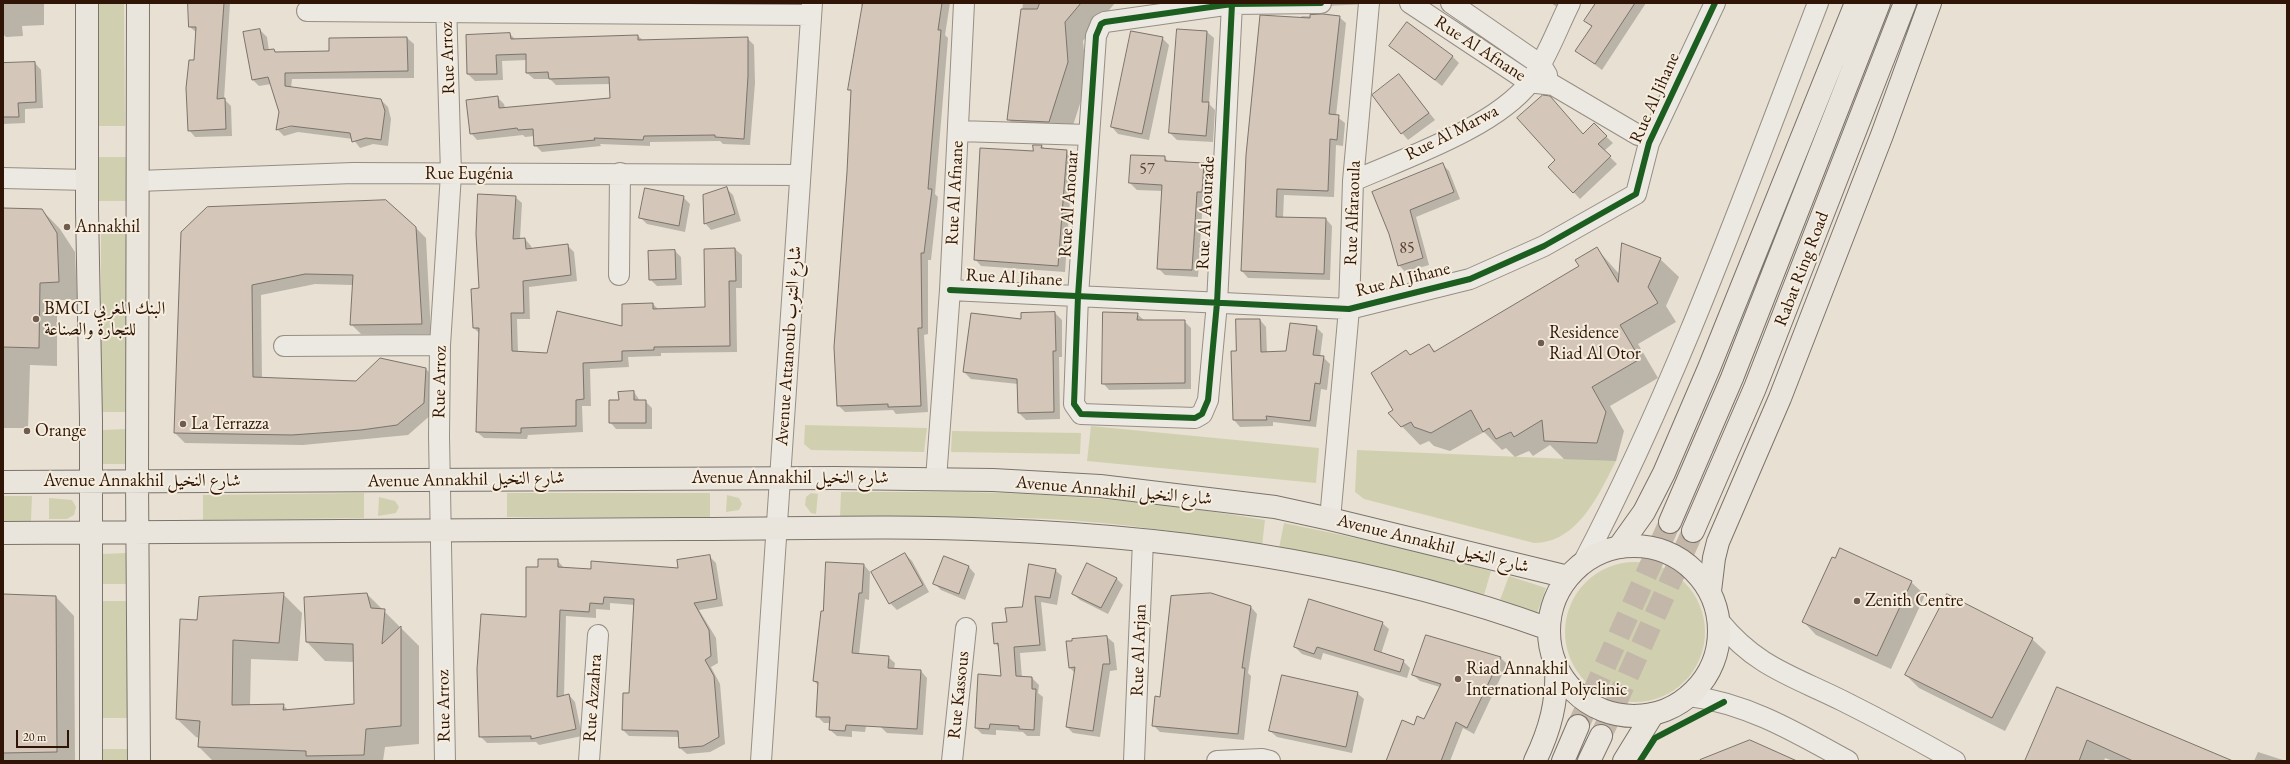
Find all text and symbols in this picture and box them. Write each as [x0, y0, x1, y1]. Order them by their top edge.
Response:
street label: Rue Al Afnane [1430, 11, 1530, 87]
street label: Rue Arroz [436, 21, 460, 95]
street label: Rue Al Jihane [1625, 49, 1685, 147]
street label: Rue Al Marwa [1402, 100, 1502, 166]
street label: Rue Al Afnane [941, 140, 969, 246]
street label: Rue Al Anouar [1054, 150, 1084, 258]
street label: Rue Al Aourade [1192, 156, 1220, 270]
house number: 57 [1139, 160, 1155, 180]
street label: Rue Alfaraoula [1340, 160, 1366, 266]
street label: Rue Eugénia [425, 163, 513, 185]
street label: Rabat Ring Road [1770, 209, 1834, 329]
place label: Annakhil [75, 216, 140, 238]
marker: Annakhil [62, 222, 72, 232]
house number: 85 [1399, 239, 1415, 259]
street label: Avenue Attanoub شارع التنوب [771, 245, 807, 447]
street label: Rue Al Jihane [1353, 258, 1453, 302]
street label: Rue Al Jihane [965, 265, 1063, 291]
place label: BMCI البنك المغربي للتجارة والصناعة [44, 298, 165, 340]
marker: BMCI البنك المغربي للتجارة والصناعة [31, 314, 41, 324]
place label: Residence Riad Al Otor [1549, 322, 1641, 364]
marker: Residence Riad Al Otor [1536, 338, 1546, 348]
street label: Rue Arroz [429, 345, 451, 419]
place label: La Terrazza [191, 413, 269, 435]
marker: La Terrazza [178, 419, 188, 429]
place label: Orange [35, 420, 86, 442]
marker: Orange [22, 426, 32, 436]
street label: Avenue Annakhil شارع النخيل [367, 467, 565, 493]
street label: Avenue Annakhil شارع النخيل [691, 467, 889, 489]
street label: Avenue Annakhil شارع النخيل [43, 470, 241, 492]
street label: Avenue Annakhil شارع النخيل [1015, 472, 1213, 510]
street label: Avenue Annakhil شارع النخيل [1335, 510, 1531, 578]
place label: Zenith Centre [1865, 590, 1963, 612]
marker: Zenith Centre [1852, 596, 1862, 606]
street label: Rue Al Arjan [1127, 603, 1151, 697]
street label: Rue Kassous [944, 650, 974, 740]
street label: Rue Azzahra [579, 653, 607, 743]
place label: Riad Annakhil International Polyclinic [1466, 658, 1627, 700]
street label: Rue Arroz [433, 669, 455, 743]
marker: Riad Annakhil International Polyclinic [1453, 674, 1463, 684]
scale bar [18, 722, 71, 748]
text: 20 m [23, 729, 46, 745]

